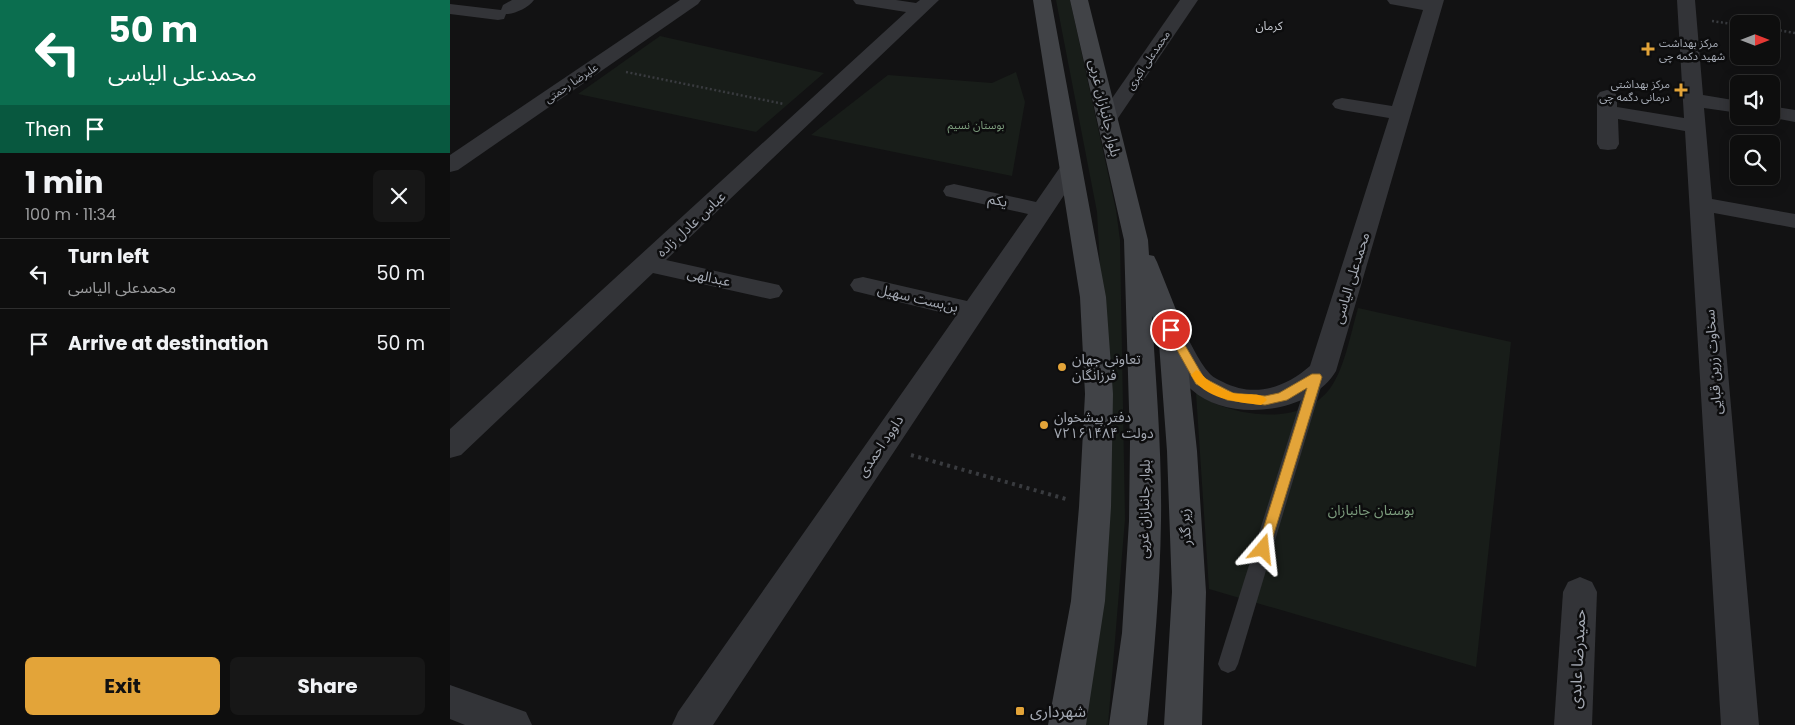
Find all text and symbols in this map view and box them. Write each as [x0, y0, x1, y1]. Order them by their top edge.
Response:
text: 50 m [108, 5, 198, 54]
north arrow [1730, 15, 1780, 65]
map controls [1730, 15, 1780, 185]
district label: کرمان [1255, 17, 1284, 34]
icon: left [25, 20, 90, 85]
street label: محمدعلی اکبری [1122, 27, 1174, 93]
place label: مرکز بهداشت شهید دکمه چی [1659, 35, 1725, 64]
marker: مرکز بهداشت شهید دکمه چی [1641, 42, 1655, 56]
street label: بلوار جانبازان غربی [1084, 57, 1126, 159]
text: محمدعلی الیاسی [108, 58, 257, 89]
street label: علیرضا رحمتی [541, 59, 601, 107]
button: sound [1730, 75, 1780, 125]
place label: مرکز بهداشتی درمانی دگمه چی [1599, 76, 1670, 105]
marker: مرکز بهداشتی درمانی دگمه چی [1674, 83, 1688, 97]
icon: arrive [81, 115, 109, 143]
text: Then [25, 116, 71, 143]
park label: بوستان نسیم [947, 117, 1005, 134]
button: search [1730, 135, 1780, 185]
text: 1 min [25, 161, 103, 204]
button: close [373, 170, 425, 222]
street label: عباس عادل زاده [652, 187, 730, 261]
street label: یکم [986, 188, 1010, 213]
text: 100 m · 11:34 [25, 203, 116, 226]
street label: محمدعلی الیاسی [1328, 230, 1374, 326]
text: Turn left [68, 243, 149, 270]
icon: left [25, 260, 53, 288]
text: 50 m [376, 260, 425, 287]
street label: عبدالهی [686, 263, 732, 291]
text: محمدعلی الیاسی [68, 276, 176, 299]
street label: بن‌بست سهیل [876, 279, 961, 317]
pin [1150, 309, 1192, 351]
street label: سخاوت زرین قبایی [1699, 309, 1727, 415]
icon: arrive [1157, 316, 1185, 344]
icon: arrive [25, 330, 53, 358]
text: Arrive at destination [68, 330, 269, 357]
text: 50 m [376, 330, 425, 357]
place label: تعاونی جهان فرزانگان [1072, 349, 1141, 385]
marker: تعاونی جهان فرزانگان [1056, 361, 1068, 373]
place label: دفتر پیشخوان دولت ۷۲۱۶۱۴۸۴ [1054, 407, 1154, 443]
street label: داوود احمدی [852, 411, 908, 481]
marker: دفتر پیشخوان دولت ۷۲۱۶۱۴۸۴ [1038, 419, 1050, 431]
street label: بلوار جانبازان غربی [1133, 459, 1155, 559]
park label: بوستان جانبازان [1328, 500, 1415, 520]
street label: زیر گذر [1174, 508, 1196, 547]
position arrow [1236, 522, 1288, 574]
street label: حمیدرضا عابدی [1563, 609, 1592, 709]
button: Exit [25, 657, 220, 715]
button: Share [230, 657, 425, 715]
place label: شهرداری [1030, 700, 1086, 723]
marker: شهرداری [1014, 705, 1026, 717]

